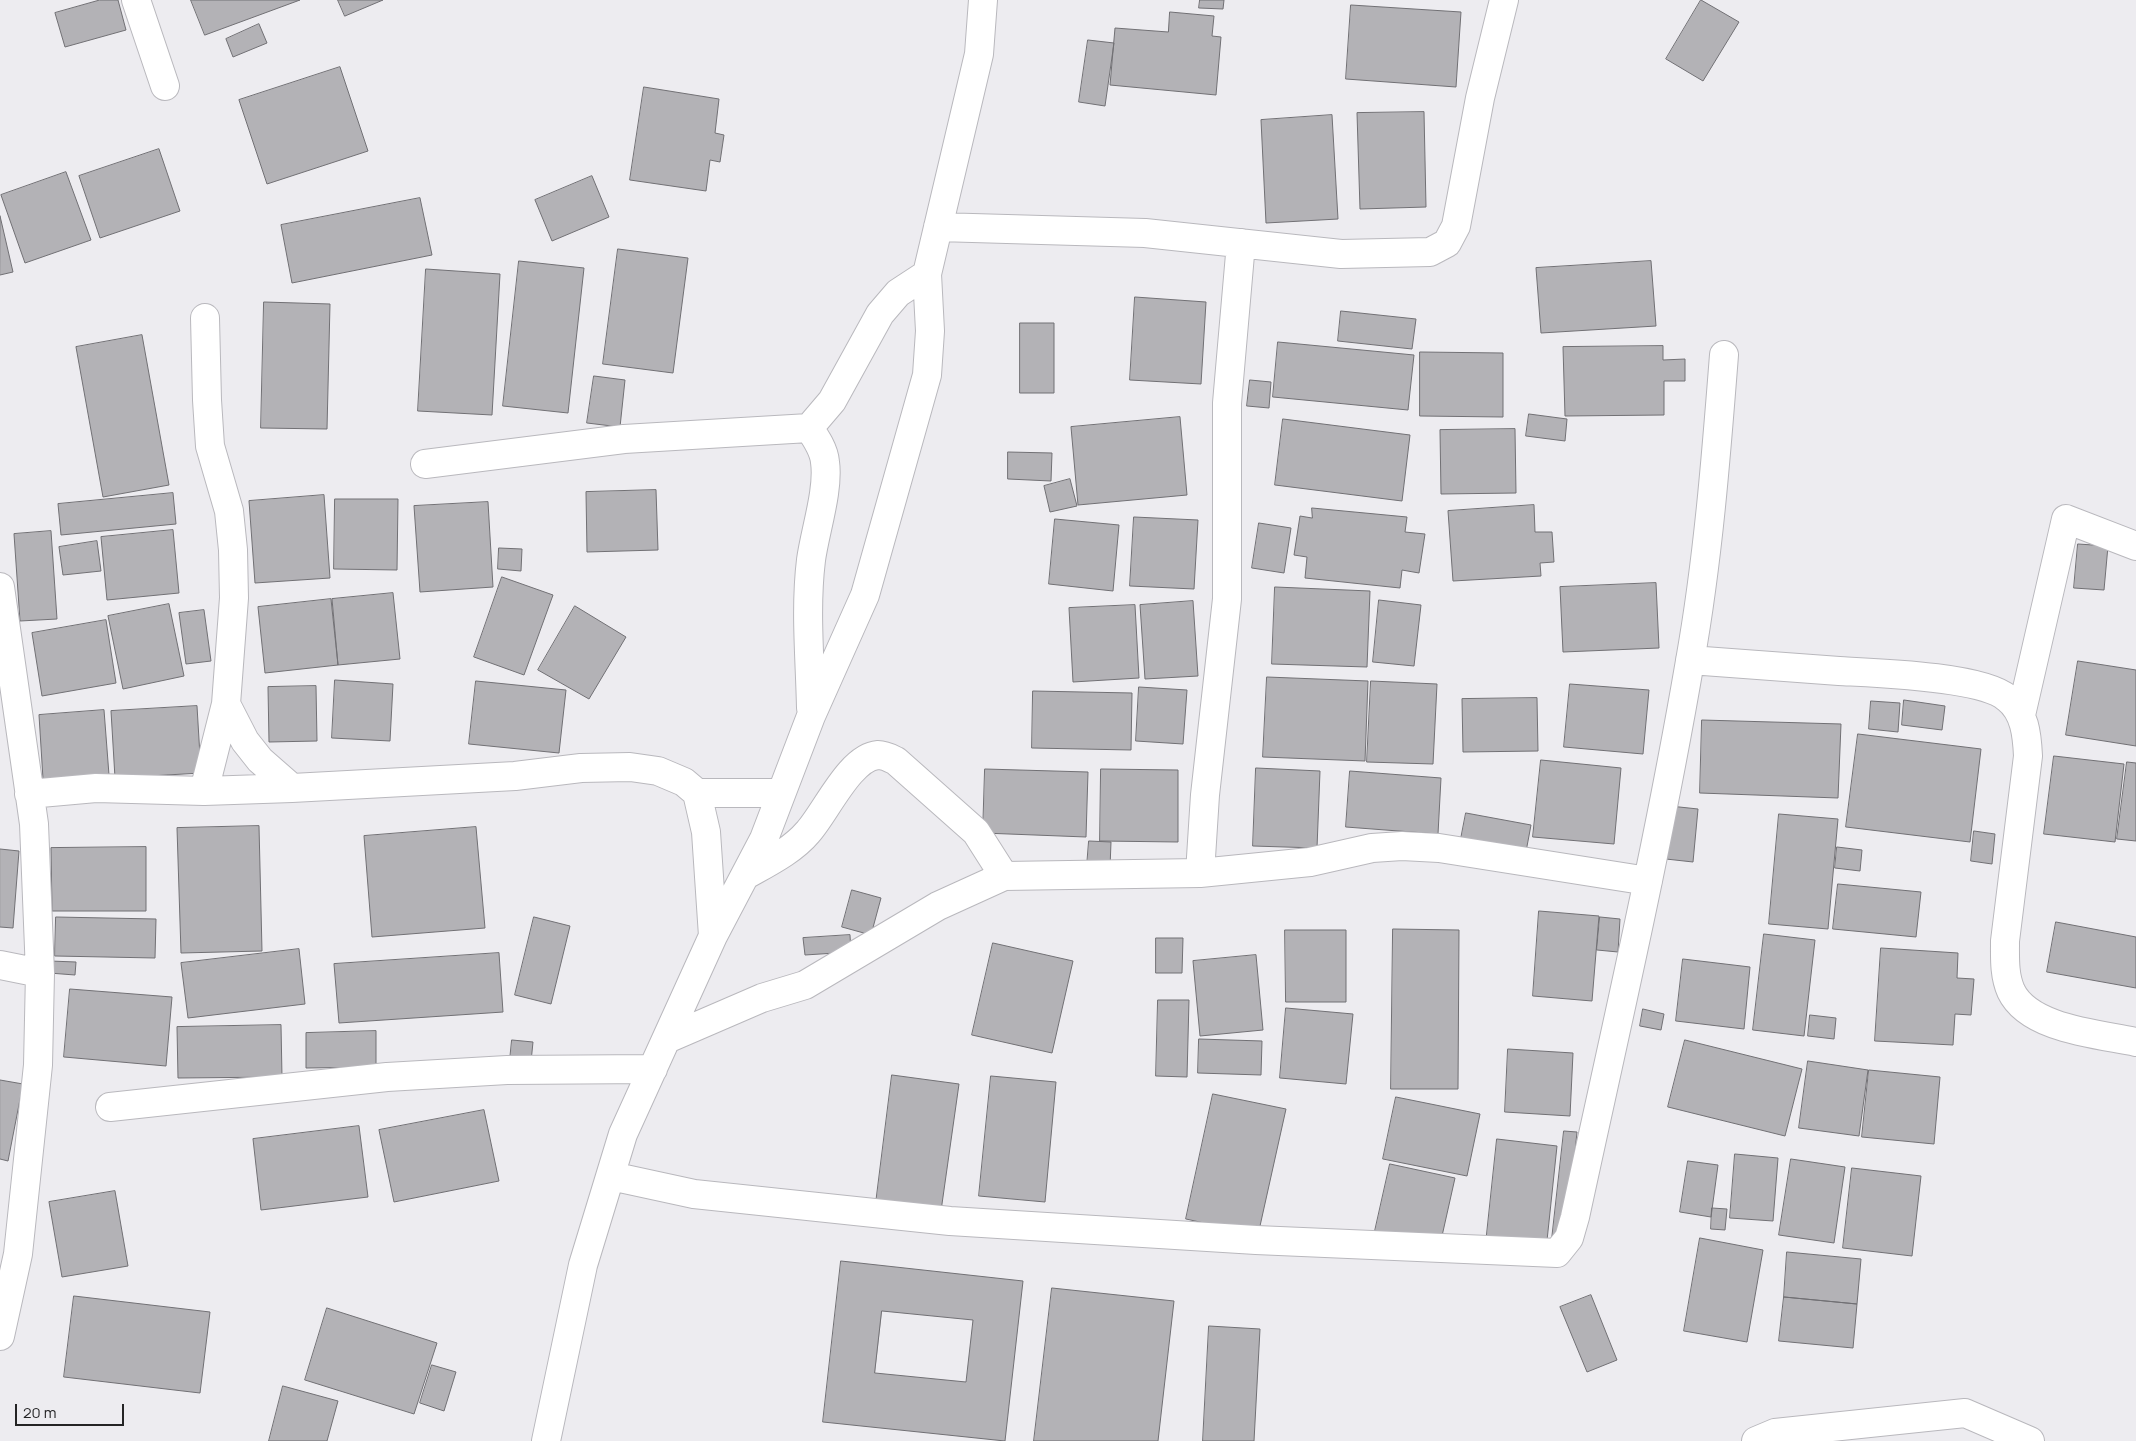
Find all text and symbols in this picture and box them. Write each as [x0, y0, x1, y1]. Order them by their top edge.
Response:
scale bar [18, 1394, 126, 1426]
text: 20 m [23, 1402, 56, 1423]

